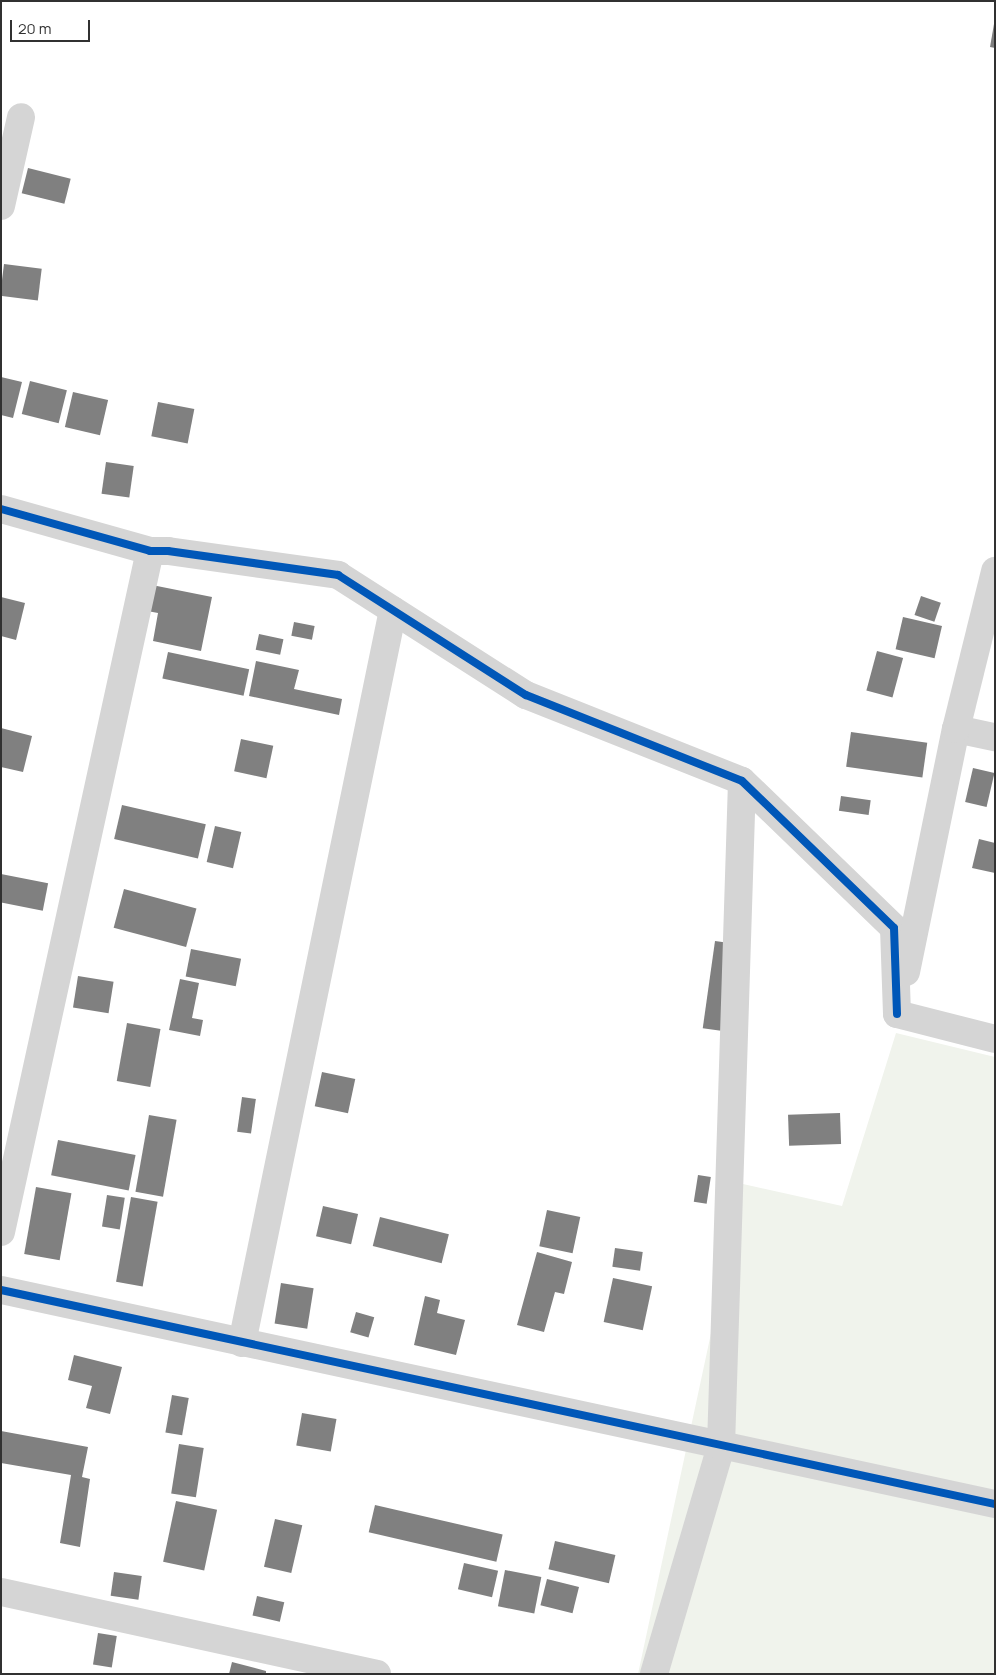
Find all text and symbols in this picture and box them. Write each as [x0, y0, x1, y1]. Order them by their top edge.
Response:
scale bar [12, 10, 92, 42]
text: 20 m [18, 18, 51, 39]

